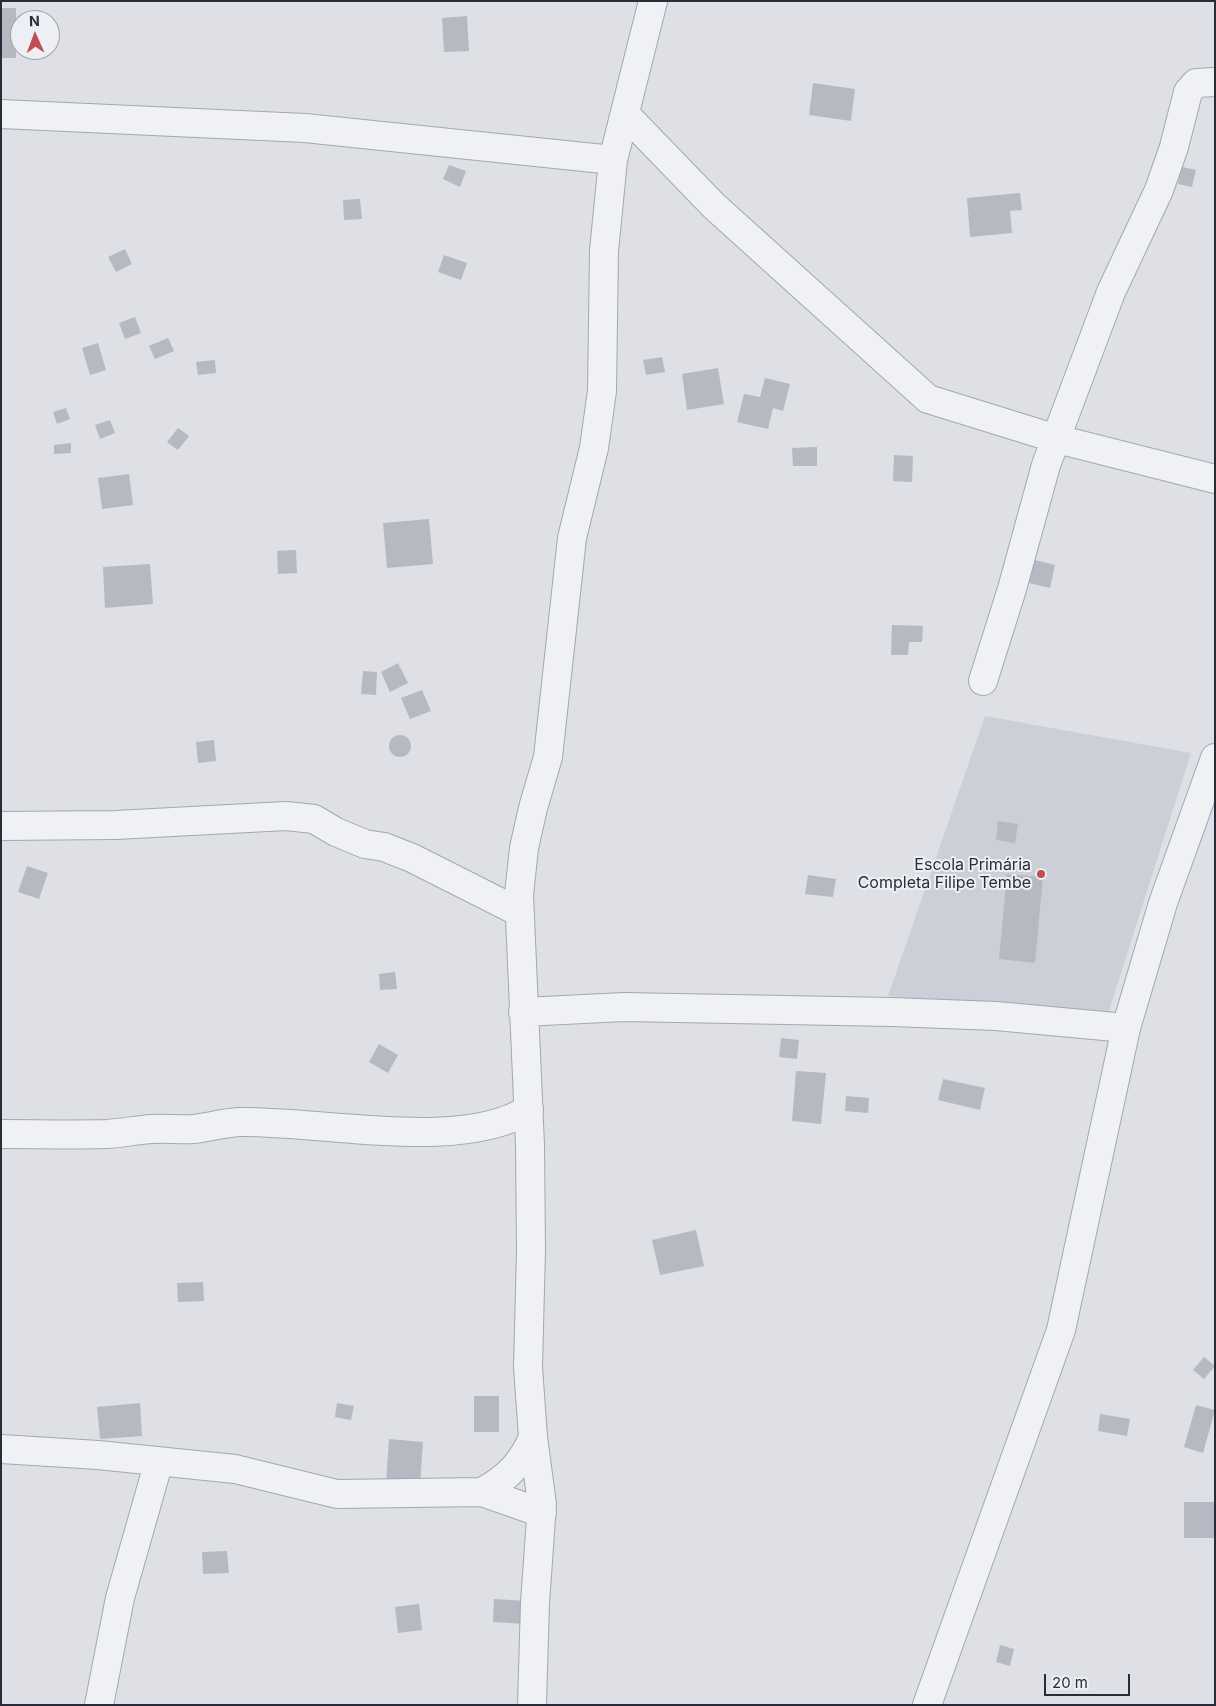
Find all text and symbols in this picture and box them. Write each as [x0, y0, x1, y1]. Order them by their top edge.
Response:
north arrow [10, 10, 60, 60]
text: N [29, 12, 40, 29]
place label: Escola Primária Completa Filipe Tembe [858, 855, 1031, 893]
marker: Escola Primária Completa Filipe Tembe [1035, 868, 1047, 880]
scale bar [1046, 1664, 1132, 1696]
text: 20 m [1052, 1673, 1088, 1692]

